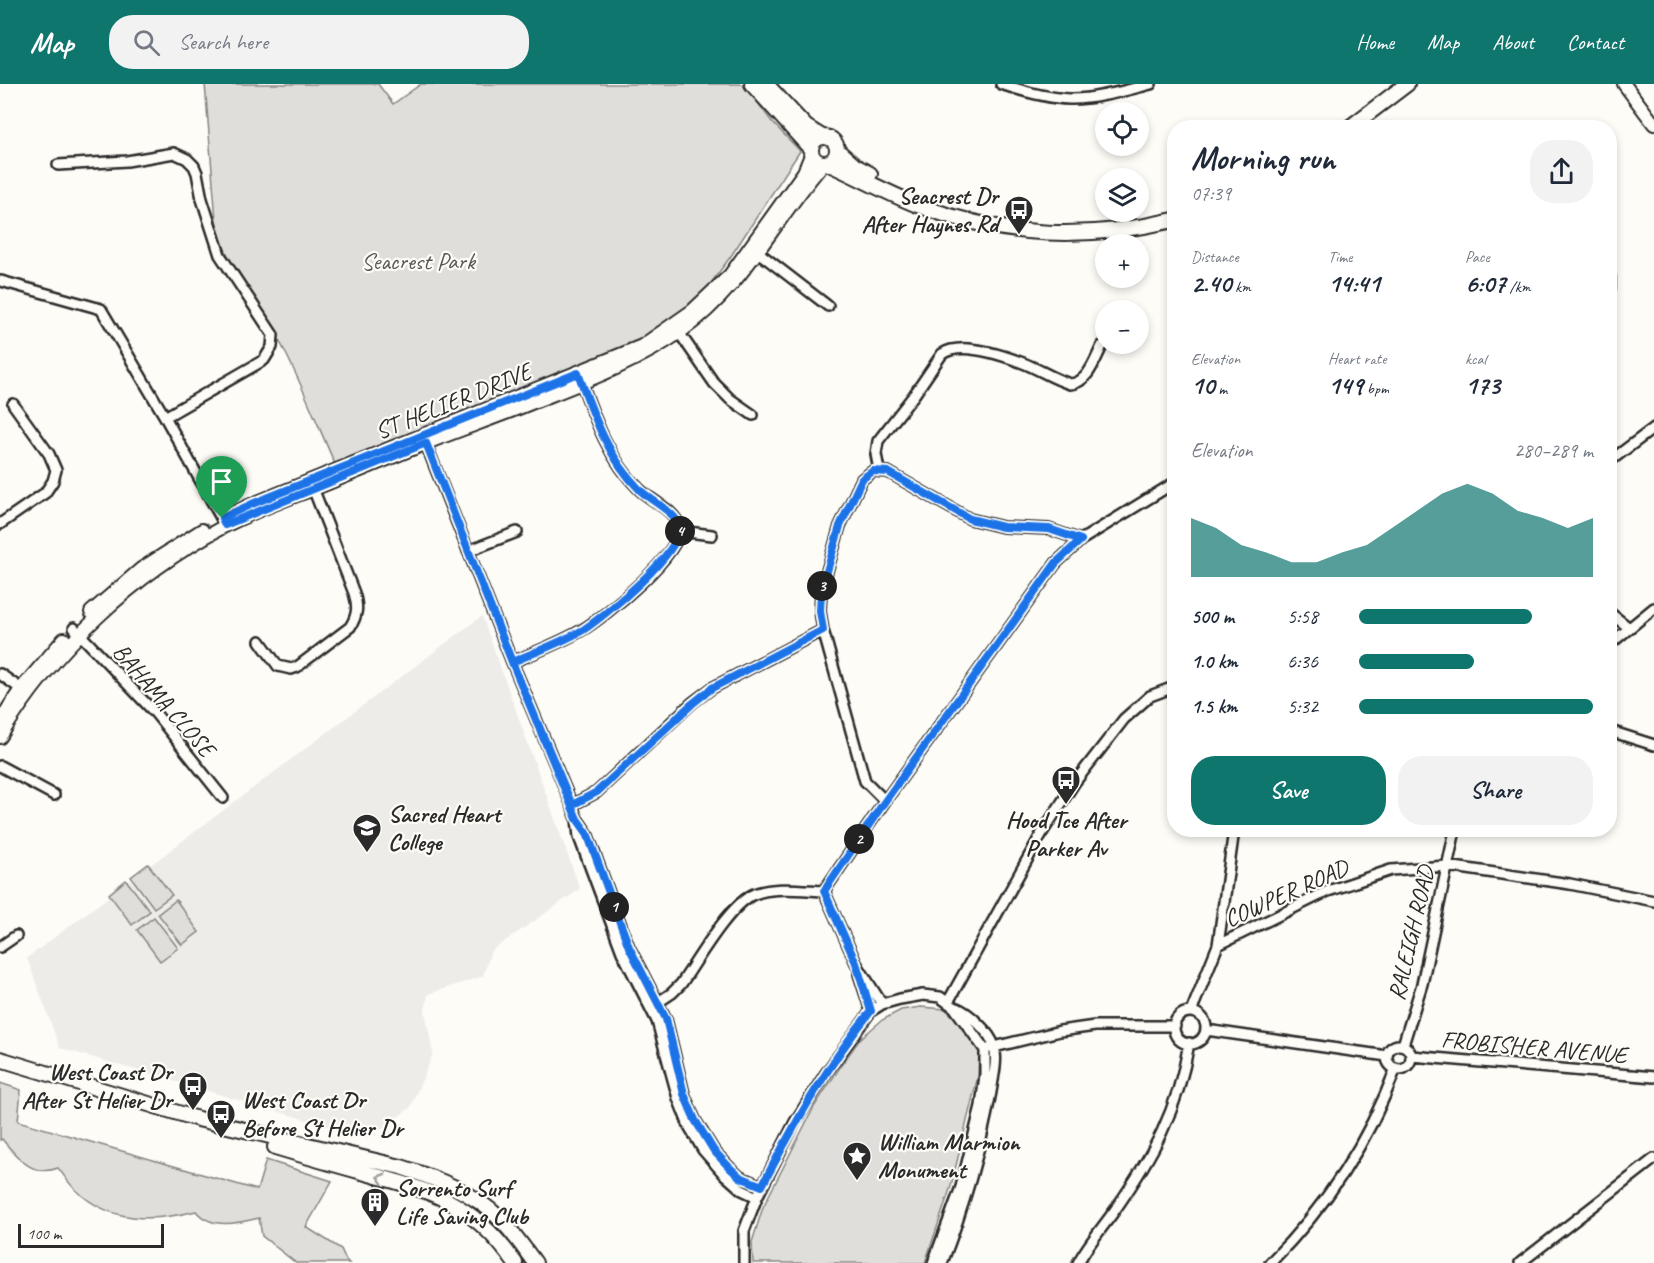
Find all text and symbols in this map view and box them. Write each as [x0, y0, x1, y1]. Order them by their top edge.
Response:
search box [109, 15, 529, 69]
text: Map [30, 25, 73, 60]
icon: search [130, 26, 163, 59]
text: Search here [178, 28, 268, 56]
text: Home [1356, 29, 1394, 55]
text: Map [1427, 29, 1459, 55]
text: About [1492, 29, 1534, 55]
text: Contact [1567, 29, 1624, 55]
map controls [1095, 102, 1149, 354]
button: locate [1095, 102, 1149, 156]
text: Morning run [1191, 137, 1335, 179]
button: share [1530, 140, 1593, 203]
button: layers [1095, 168, 1149, 222]
place label: Seacrest Dr After Haynes Rd [862, 181, 1002, 239]
text: 07:39 [1191, 181, 1231, 206]
bus stop icon: Seacrest Dr After Haynes Rd [1003, 194, 1035, 236]
button: + [1095, 234, 1149, 288]
park label: Seacrest Park [361, 246, 477, 276]
text: Distance [1191, 247, 1239, 267]
text: Time [1328, 247, 1352, 267]
text: Pace [1465, 247, 1490, 267]
text: 2.40 [1191, 267, 1231, 300]
text: 14:41 [1328, 267, 1380, 300]
text: 6:07 [1465, 267, 1506, 300]
text: km [1231, 277, 1251, 297]
text: /km [1506, 277, 1531, 297]
button: − [1095, 300, 1149, 354]
text: Elevation [1191, 349, 1240, 369]
text: Heart rate [1328, 349, 1386, 369]
text: kcal [1465, 349, 1486, 369]
street label: ST HELIER DRIVE [371, 355, 538, 446]
text: 10 [1191, 369, 1214, 402]
text: 149 [1328, 369, 1363, 402]
text: 173 [1465, 369, 1500, 402]
text: m [1214, 379, 1227, 399]
text: bpm [1363, 379, 1389, 399]
text: Elevation [1191, 438, 1253, 463]
text: 280–289 m [1514, 438, 1593, 463]
pin [196, 456, 247, 518]
icon: arrive [205, 465, 238, 498]
pin: 4 [665, 516, 695, 546]
text: 4 [676, 521, 684, 541]
pin: 3 [807, 571, 837, 601]
text: 3 [818, 576, 826, 596]
text: 500 m [1191, 604, 1234, 629]
text: 5:58 [1287, 604, 1318, 629]
street label: BAHAMA CLOSE [106, 637, 223, 765]
text: 1.0 km [1191, 649, 1238, 674]
text: 6:36 [1287, 649, 1318, 674]
text: 1.5 km [1191, 694, 1237, 719]
text: 5:32 [1287, 694, 1318, 719]
button: Save [1191, 756, 1386, 825]
button: Share [1398, 756, 1593, 825]
bus stop icon: Hood Tce After Parker Av [1050, 764, 1082, 806]
place label: Sacred Heart College [388, 799, 503, 857]
place label: Hood Tce After Parker Av [1006, 805, 1129, 863]
school or university icon: Sacred Heart College [351, 812, 383, 854]
pin: 2 [844, 824, 874, 854]
text: 2 [855, 829, 863, 849]
street label: COWPER ROAD [1219, 852, 1354, 934]
street label: RALEIGH ROAD [1381, 861, 1441, 1003]
pin: 1 [599, 892, 629, 922]
text: 1 [610, 897, 618, 917]
street label: FROBISHER AVENUE [1440, 1024, 1631, 1070]
place label: West Coast Dr After St Helier Dr [22, 1057, 174, 1115]
bus stop icon: West Coast Dr After St Helier Dr [177, 1070, 209, 1112]
place label: West Coast Dr Before St Helier Dr [242, 1085, 405, 1143]
bus stop icon: West Coast Dr Before St Helier Dr [205, 1098, 237, 1140]
place label: William Marmion Monument [878, 1127, 1021, 1185]
place icon: William Marmion Monument [841, 1140, 873, 1182]
one-way arrow [376, 1172, 386, 1185]
place label: Sorrento Surf Life Saving Club [396, 1173, 530, 1231]
building icon: Sorrento Surf Life Saving Club [359, 1186, 391, 1228]
scale bar [18, 1221, 164, 1248]
text: 100 m [27, 1224, 61, 1244]

